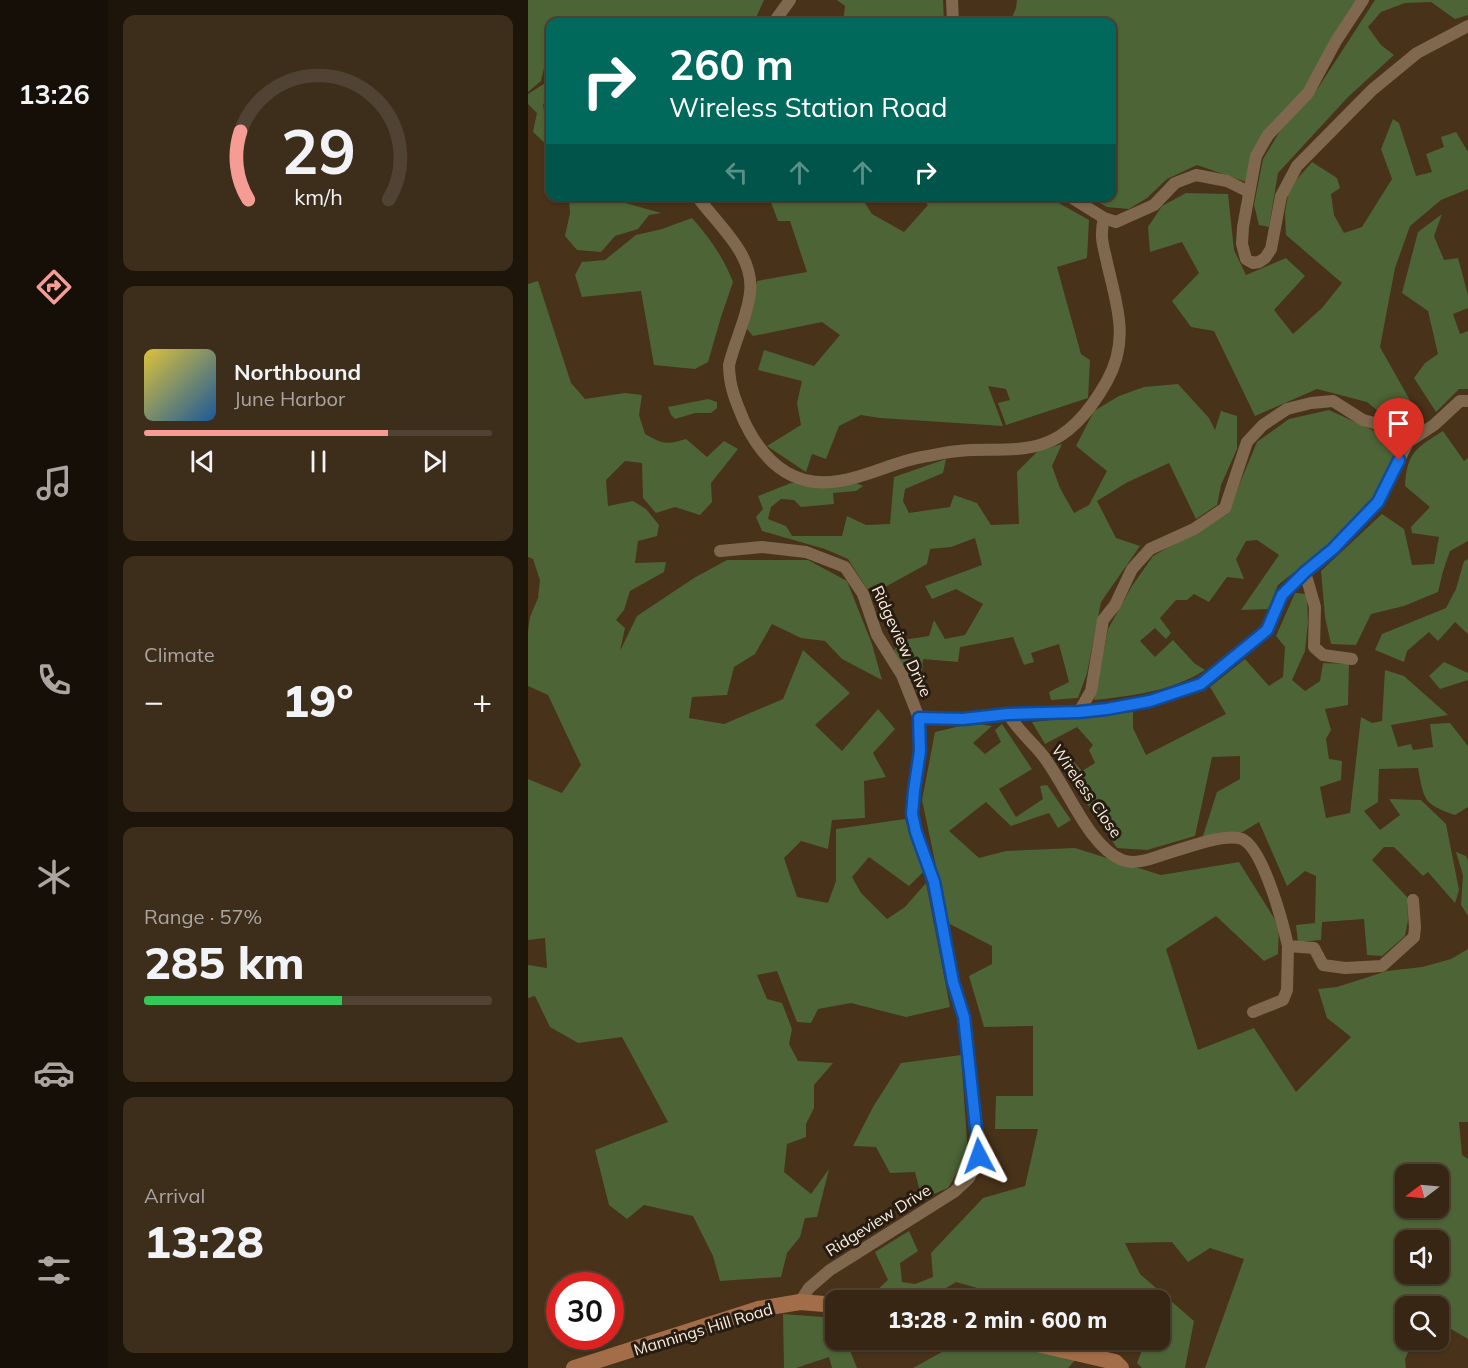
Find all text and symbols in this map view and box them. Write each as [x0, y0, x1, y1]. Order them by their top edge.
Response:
text: 260 m [669, 38, 794, 91]
icon: right [570, 42, 648, 120]
text: 13:26 [18, 77, 90, 111]
text: Wireless Station Road [669, 90, 948, 124]
text: 29 [281, 111, 355, 190]
icon: left [720, 156, 753, 189]
icon: ahead [783, 156, 816, 189]
icon: ahead [846, 156, 879, 189]
icon: right [909, 156, 942, 189]
text: km/h [294, 183, 342, 210]
icon: directions [33, 266, 75, 308]
text: Northbound [234, 358, 361, 386]
text: June Harbor [234, 386, 345, 411]
pin [1373, 398, 1424, 460]
icon: arrive [1382, 407, 1415, 440]
icon: previous [186, 445, 219, 478]
icon: pause [302, 445, 335, 478]
icon: next [418, 445, 451, 478]
icon: music [33, 462, 75, 504]
street label: Ridgeview Drive [868, 582, 936, 700]
text: Climate [144, 642, 215, 667]
icon: phone [33, 659, 75, 701]
text: 19° [282, 672, 354, 728]
text: − [144, 680, 164, 721]
text: + [472, 680, 492, 721]
street label: Wireless Close [1048, 741, 1126, 841]
icon: climate [33, 856, 75, 898]
text: Range · 57% [144, 904, 262, 929]
text: 285 km [144, 934, 305, 990]
icon: car [33, 1052, 75, 1094]
position arrow [947, 1124, 1011, 1188]
north arrow [1395, 1164, 1449, 1218]
map controls [1395, 1164, 1449, 1350]
street label: Ridgeview Drive [822, 1180, 934, 1260]
text: Arrival [144, 1183, 205, 1208]
text: 13:28 [144, 1213, 264, 1269]
button: sound [1395, 1230, 1449, 1284]
icon: filters [33, 1249, 75, 1291]
speed limit sign: 30 [546, 1272, 624, 1350]
button: search [1395, 1296, 1449, 1350]
street label: Mannings Hill Road [631, 1298, 775, 1360]
text: 13:28 · 2 min · 600 m [888, 1306, 1107, 1334]

